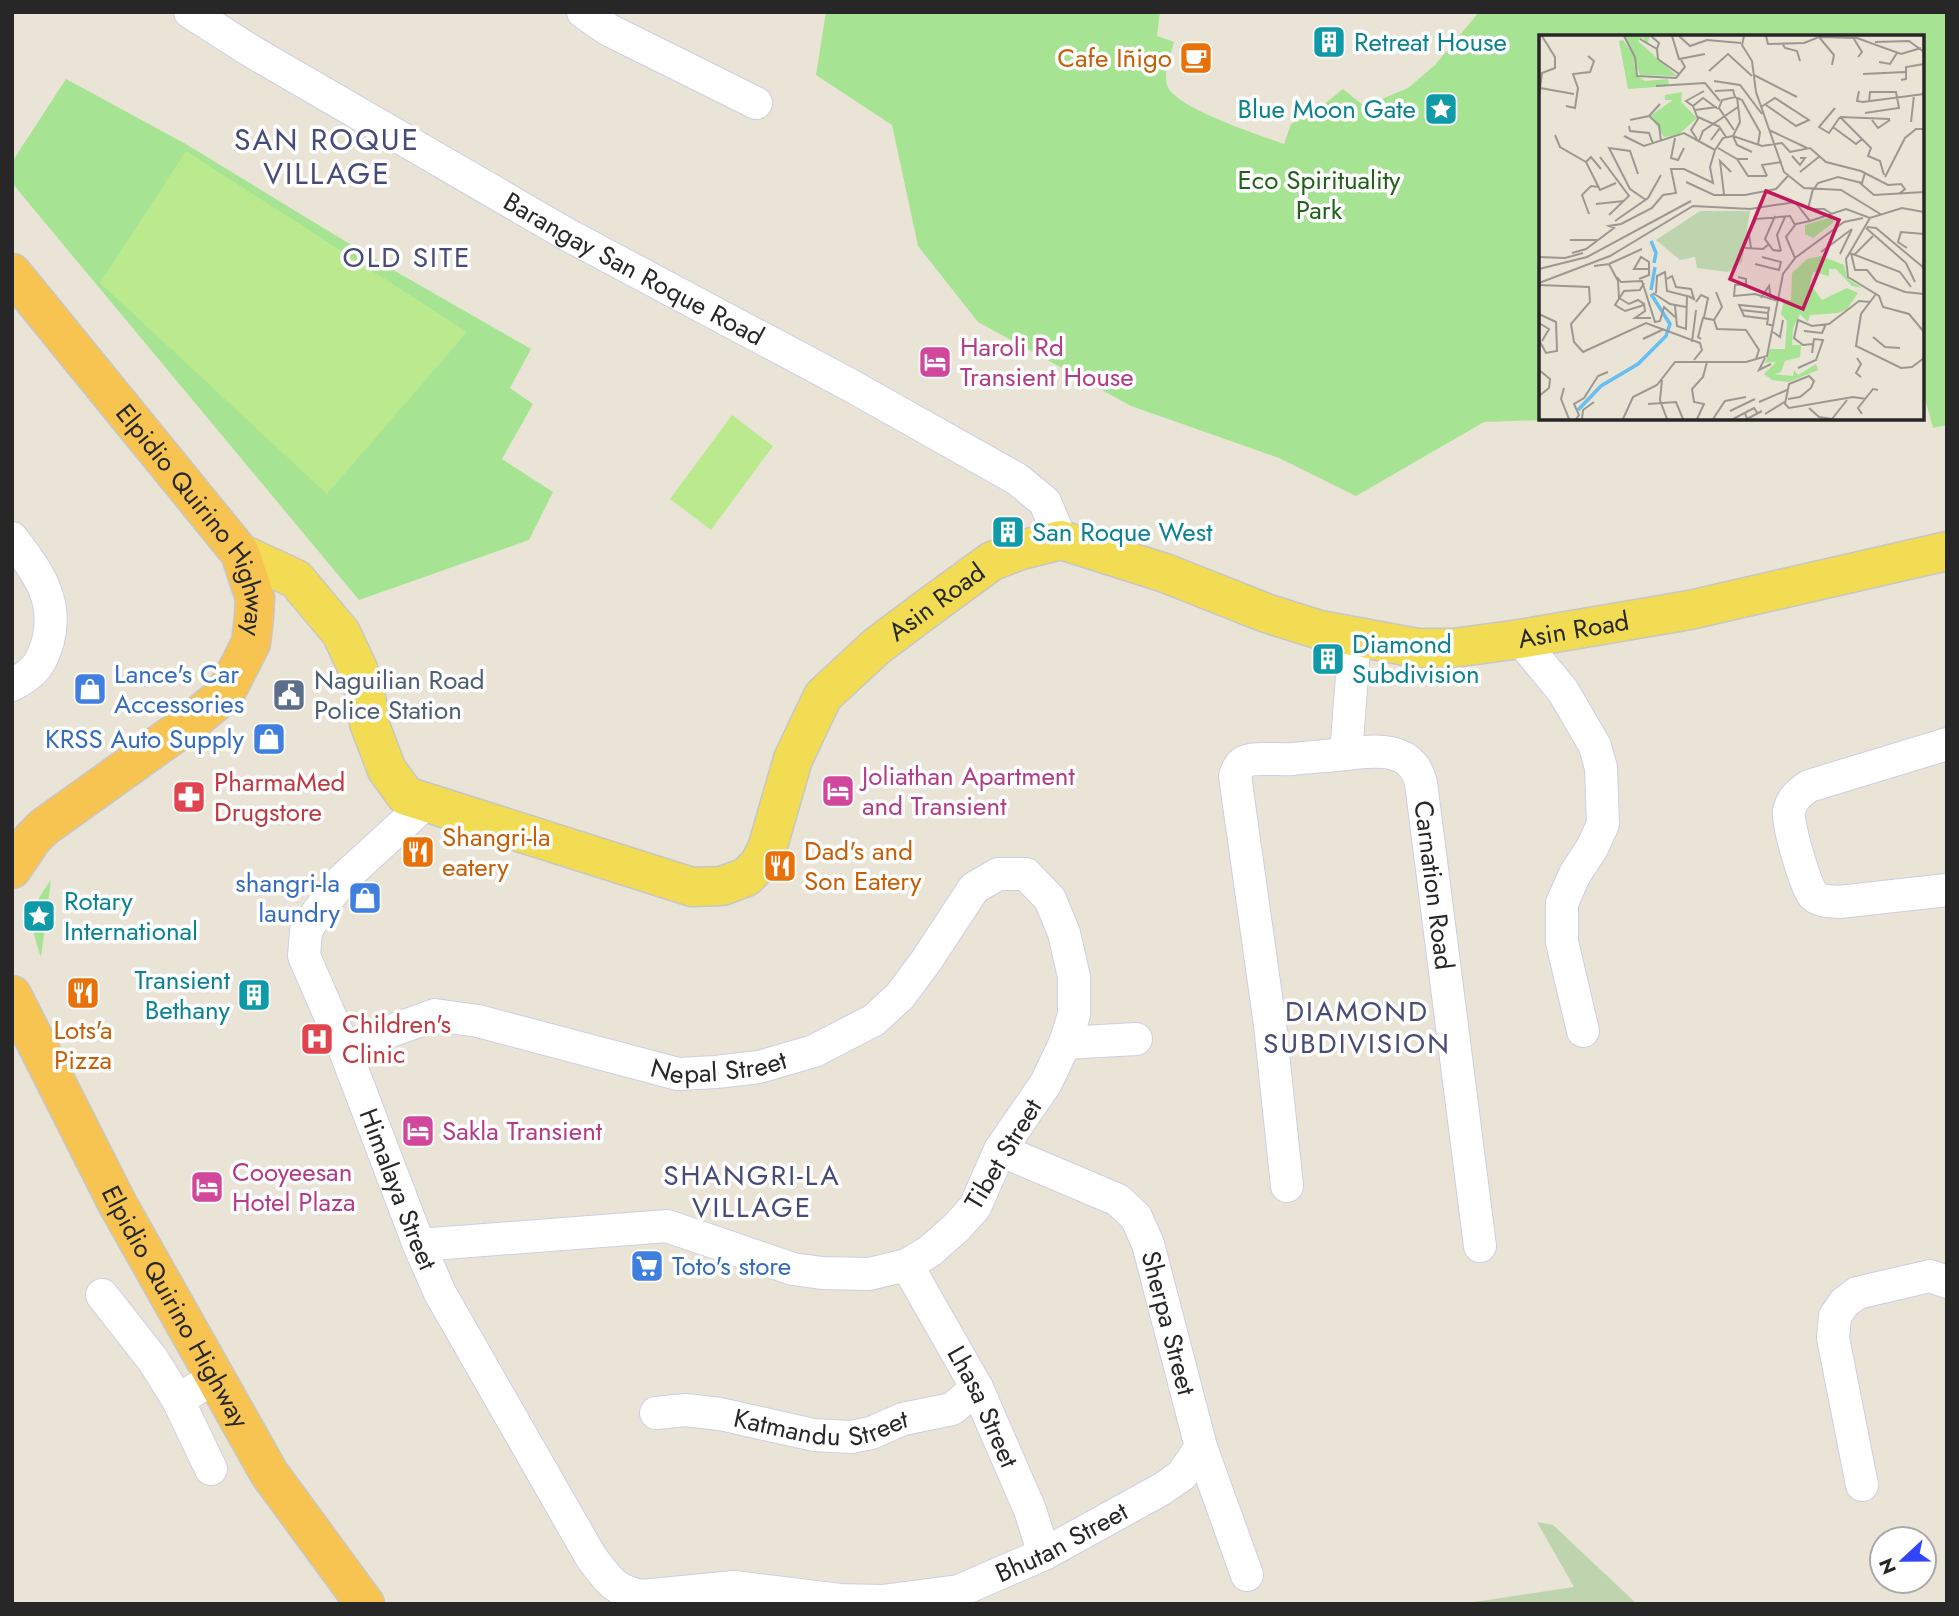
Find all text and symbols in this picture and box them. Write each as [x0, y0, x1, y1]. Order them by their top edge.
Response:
building icon: Retreat House [1310, 23, 1348, 61]
place label: Retreat House [1354, 23, 1507, 61]
inset map [1539, 35, 1924, 420]
place label: Cafe Iñigo [1057, 39, 1172, 77]
cafe icon: Cafe Iñigo [1177, 39, 1215, 77]
place label: Blue Moon Gate [1237, 90, 1416, 128]
place icon: Blue Moon Gate [1422, 90, 1460, 128]
district label: SAN ROQUE VILLAGE [234, 118, 420, 195]
park label: Eco Spirituality Park [1237, 161, 1401, 229]
street label: Barangay San Roque Road [497, 183, 771, 355]
district label: OLD SITE [343, 237, 471, 278]
place label: Haroli Rd Transient House [960, 328, 1134, 396]
hotel icon: Haroli Rd Transient House [916, 343, 954, 381]
street label: Elpidio Quirino Highway [107, 396, 274, 639]
building icon: San Roque West [989, 513, 1027, 551]
place label: San Roque West [1032, 513, 1213, 551]
street label: Asin Road [880, 553, 993, 650]
street label: Asin Road [1515, 602, 1632, 658]
place label: Diamond Subdivision [1352, 625, 1480, 693]
building icon: Diamond Subdivision [1309, 640, 1347, 678]
place label: Lance's Car Accessories [114, 655, 244, 723]
place label: Naguilian Road Police Station [314, 661, 485, 729]
shop icon: Lance's Car Accessories [71, 670, 109, 708]
public building icon: Naguilian Road Police Station [270, 676, 308, 714]
place label: KRSS Auto Supply [45, 720, 245, 758]
shop icon: KRSS Auto Supply [250, 720, 288, 758]
place label: Joliathan Apartment and Transient [859, 757, 1075, 825]
place label: PharmaMed Drugstore [214, 763, 345, 831]
hotel icon: Joliathan Apartment and Transient [819, 772, 857, 810]
pharmacy icon: PharmaMed Drugstore [170, 778, 208, 816]
street label: Carnation Road [1404, 798, 1464, 972]
place label: Shangri-la eatery [442, 818, 551, 886]
place label: Dad's and Son Eatery [804, 832, 922, 900]
restaurant icon: Shangri-la eatery [399, 833, 437, 871]
restaurant icon: Dad's and Son Eatery [761, 847, 799, 885]
place label: shangri-la laundry [235, 864, 341, 932]
shop icon: shangri-la laundry [346, 879, 384, 917]
place label: Rotary International [64, 882, 198, 950]
place icon: Rotary International [20, 897, 58, 935]
place label: Transient Bethany [134, 961, 231, 1029]
restaurant icon: Lots'a Pizza [64, 974, 102, 1012]
building icon: Transient Bethany [235, 976, 273, 1014]
district label: DIAMOND SUBDIVISION [1263, 991, 1451, 1064]
place label: Children's Clinic [342, 1005, 451, 1073]
place label: Lots'a Pizza [53, 1011, 113, 1079]
hospital icon: Children's Clinic [298, 1020, 336, 1058]
street label: Nepal Street [647, 1041, 792, 1094]
street label: Tibet Street [955, 1091, 1051, 1217]
street label: Himalaya Street [350, 1103, 447, 1277]
hotel icon: Sakla Transient [399, 1112, 437, 1150]
place label: Sakla Transient [442, 1112, 603, 1150]
place label: Cooyeesan Hotel Plaza [232, 1153, 355, 1221]
district label: SHANGRI-LA VILLAGE [663, 1155, 841, 1228]
hotel icon: Cooyeesan Hotel Plaza [188, 1168, 226, 1206]
street label: Elpidio Quirino Highway [92, 1179, 259, 1435]
supermarket icon: Toto's store [628, 1247, 666, 1285]
place label: Toto's store [672, 1247, 791, 1285]
street label: Sherpa Street [1132, 1247, 1206, 1400]
street label: Lhasa Street [938, 1339, 1029, 1474]
street label: Katmandu Street [730, 1399, 912, 1456]
street label: Bhutan Street [989, 1492, 1135, 1592]
north arrow [1868, 1525, 1938, 1595]
text: N [1872, 1554, 1903, 1578]

